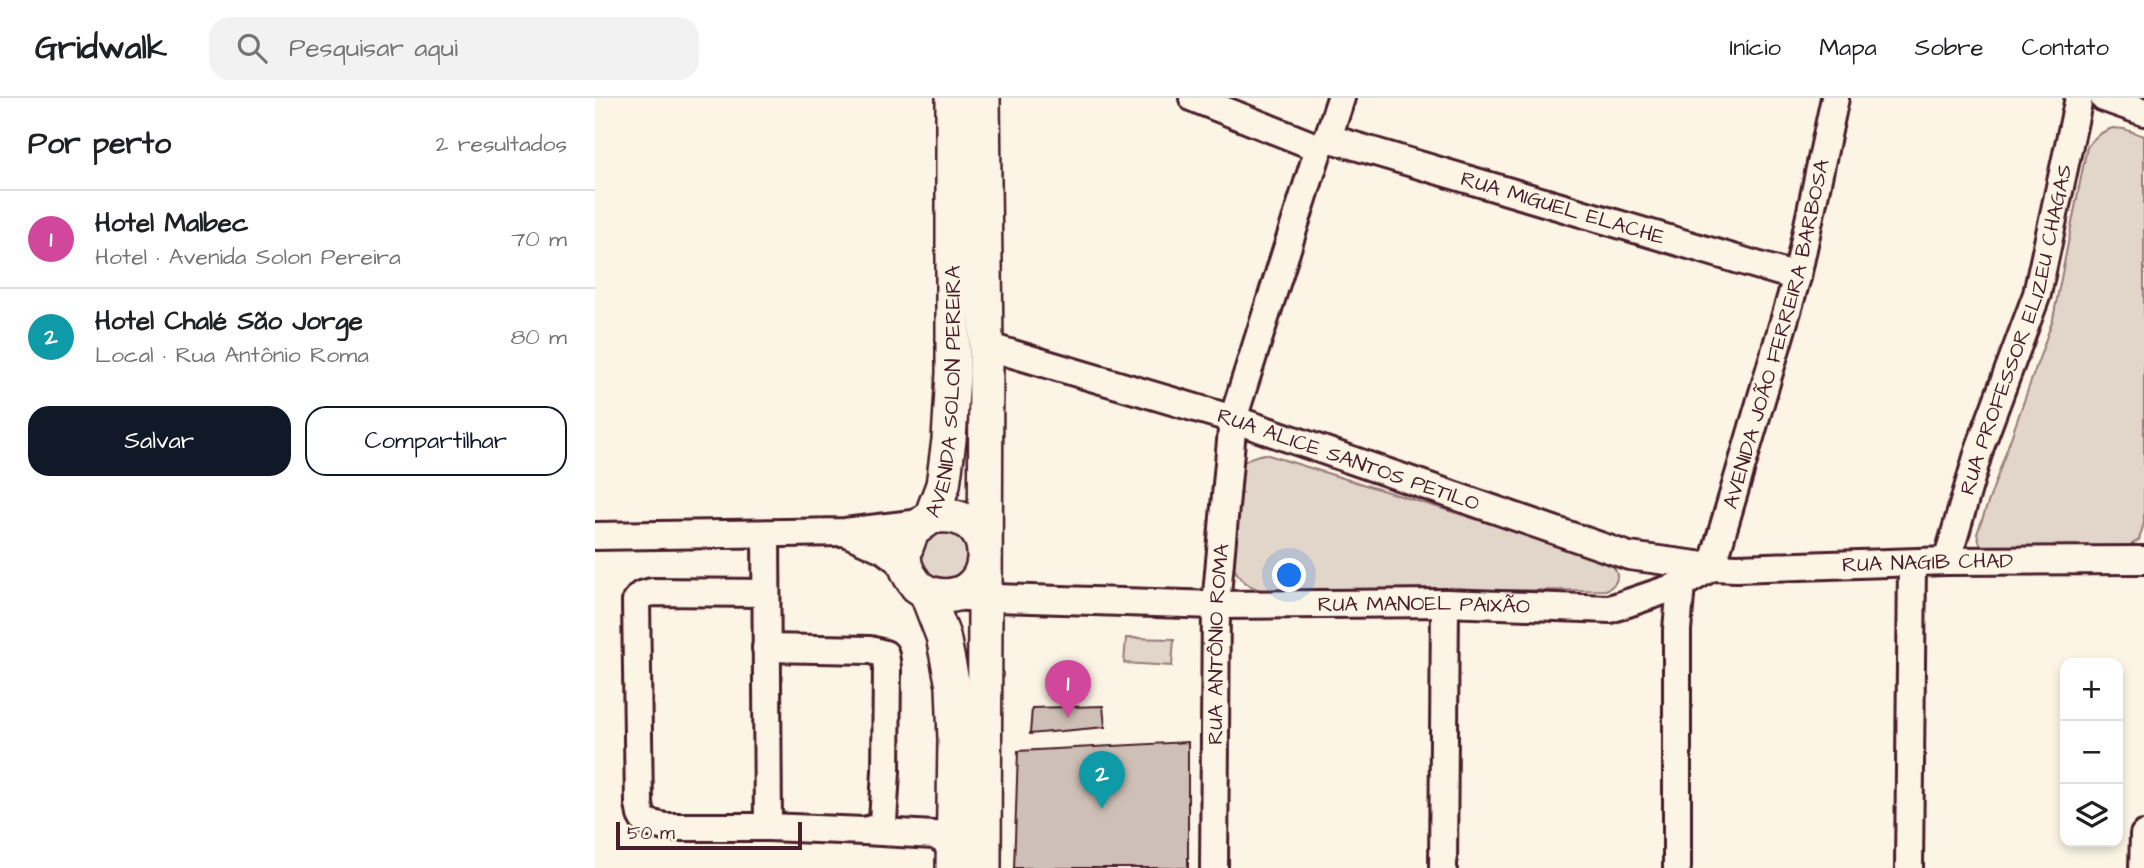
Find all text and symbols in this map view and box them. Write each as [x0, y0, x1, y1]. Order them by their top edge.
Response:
search box [209, 17, 699, 80]
text: Gridwalk [35, 25, 167, 71]
icon: search [233, 29, 271, 67]
text: Pesquisar aqui [289, 30, 458, 66]
text: Início [1730, 31, 1781, 65]
text: Mapa [1819, 31, 1877, 65]
text: Sobre [1915, 31, 1983, 65]
text: Contato [2021, 31, 2109, 65]
text: Por perto [28, 123, 171, 165]
text: 2 resultados [435, 128, 567, 160]
street label: AVENIDA JOÃO FERREIRA BARBOSA [1716, 156, 1837, 512]
street label: RUA PROFESSOR ELIZEU CHAGAS [1953, 162, 2079, 498]
street label: RUA MIGUEL ELACHE [1457, 164, 1669, 252]
text: Hotel Malbec [95, 205, 248, 241]
text: 1 [50, 223, 52, 255]
text: 70 m [511, 223, 567, 255]
text: Hotel · Avenida Solon Pereira [95, 241, 401, 273]
street label: AVENIDA SOLON PEREIRA [918, 265, 968, 521]
text: Hotel Chalé São Jorge [95, 303, 363, 339]
text: 2 [44, 321, 58, 353]
text: 80 m [510, 321, 567, 353]
text: Local · Rua Antônio Roma [95, 339, 369, 371]
street label: RUA ALICE SANTOS PETILO [1214, 401, 1483, 518]
button: Salvar [28, 406, 291, 476]
button: Compartilhar [305, 406, 567, 476]
street label: RUA ANTÔNIO ROMA [1201, 542, 1237, 745]
street label: RUA NAGIB CHAD [1842, 547, 2014, 579]
your location [1272, 558, 1306, 592]
street label: RUA MANOEL PAIXÃO [1318, 589, 1530, 621]
map controls [2060, 658, 2123, 847]
button: + [2060, 658, 2123, 721]
pin: 1 [1045, 660, 1091, 718]
button: − [2060, 721, 2123, 784]
pin: 2 [1079, 751, 1125, 809]
button: layers [2060, 784, 2123, 847]
scale bar [616, 819, 801, 851]
text: 50 m [627, 820, 675, 847]

